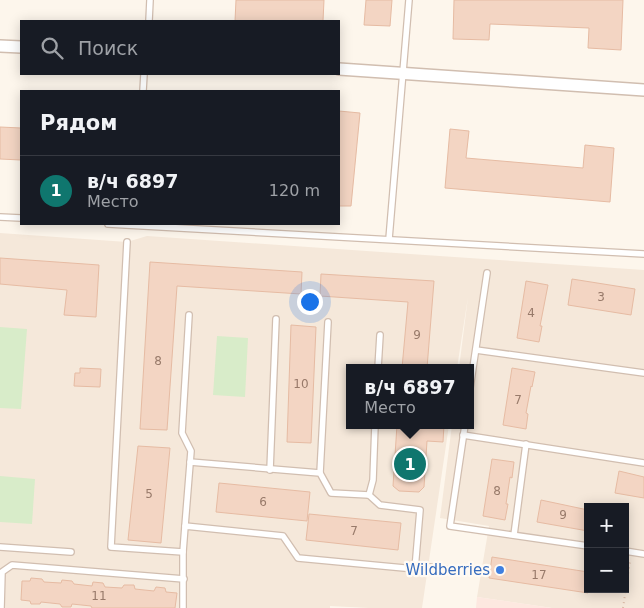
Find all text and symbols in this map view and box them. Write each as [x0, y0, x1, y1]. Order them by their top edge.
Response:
search box [20, 20, 340, 75]
icon: search [38, 34, 66, 62]
text: Поиск [78, 37, 138, 59]
text: Рядом [40, 111, 117, 135]
text: в/ч 6897 [87, 170, 179, 192]
text: 1 [50, 181, 62, 200]
text: 120 m [269, 181, 320, 200]
text: Место [87, 192, 139, 211]
your location [297, 289, 323, 315]
house number: 3 [597, 290, 605, 304]
house number: 4 [527, 306, 535, 320]
house number: 9 [413, 328, 421, 342]
house number: 8 [154, 354, 162, 368]
popup [346, 364, 474, 429]
text: в/ч 6897 [364, 376, 456, 398]
house number: 10 [293, 377, 309, 391]
house number: 7 [514, 393, 522, 407]
text: Место [364, 398, 416, 417]
pin: 1 [394, 445, 426, 483]
house number: 8 [493, 484, 501, 498]
house number: 5 [145, 487, 153, 501]
house number: 6 [259, 495, 267, 509]
map controls [584, 503, 629, 593]
button: + [584, 503, 629, 548]
house number: 9 [559, 508, 567, 522]
house number: 7 [350, 524, 358, 538]
button: − [584, 548, 629, 593]
place label: Wildberries [406, 561, 490, 579]
marker: Wildberries [494, 564, 506, 576]
house number: 17 [531, 568, 547, 582]
house number: 11 [91, 589, 107, 603]

